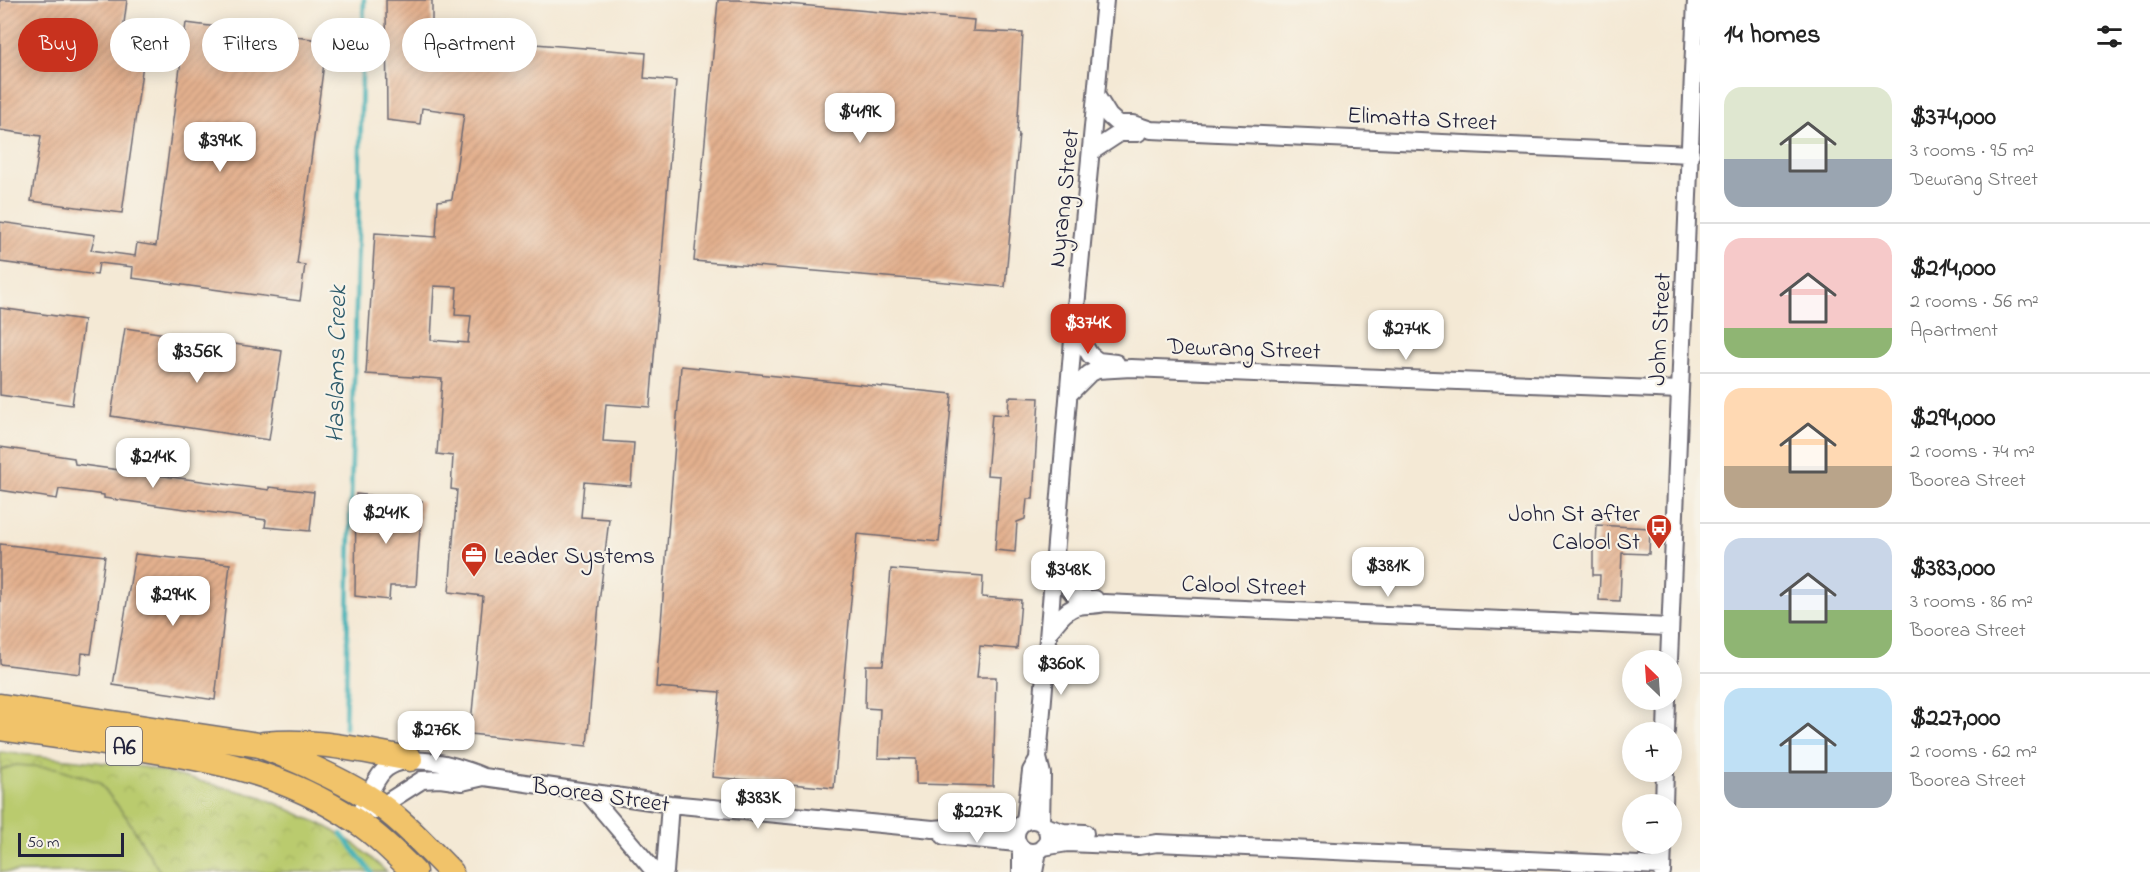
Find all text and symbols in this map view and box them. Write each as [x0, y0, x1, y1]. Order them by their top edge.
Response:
text: 14 homes [1724, 17, 1820, 55]
chip: Buy [18, 18, 98, 72]
chip: Rent [110, 18, 190, 72]
chip: Filters [202, 18, 299, 72]
chip: New [311, 18, 390, 72]
chip: Apartment [402, 18, 537, 72]
icon: filters [2093, 20, 2126, 53]
pin: $419K [818, 93, 902, 144]
text: $419K [839, 98, 881, 127]
street label: Elimatta Street [1346, 99, 1498, 142]
text: $374,000 [1910, 99, 1996, 137]
icon: home [1772, 111, 1844, 183]
pin: $394K [178, 122, 262, 173]
text: $394K [198, 127, 242, 156]
street label: Nyrang Street [1041, 127, 1091, 269]
text: 3 rooms · 95 m² [1910, 137, 2034, 166]
text: Dewrang Street [1910, 166, 2038, 195]
text: $214,000 [1910, 250, 1996, 288]
icon: home [1772, 262, 1844, 334]
street label: John Street [1641, 272, 1682, 387]
water label: Haslams Creek [318, 283, 358, 443]
text: 2 rooms · 56 m² [1910, 288, 2039, 317]
pin: $374K [1046, 304, 1130, 355]
text: $374K [1065, 309, 1111, 338]
pin: $274K [1364, 310, 1448, 361]
text: $274K [1382, 315, 1430, 344]
text: Apartment [1910, 317, 1998, 346]
street label: Dewrang Street [1166, 330, 1321, 371]
pin: $356K [155, 333, 239, 384]
text: $356K [172, 338, 222, 367]
text: $294,000 [1910, 400, 1995, 438]
icon: home [1772, 412, 1844, 484]
pin: $214K [111, 438, 195, 489]
text: 2 rooms · 74 m² [1910, 438, 2035, 467]
text: $214K [130, 443, 176, 472]
text: Boorea Street [1910, 467, 2026, 496]
pin: $241K [344, 494, 428, 545]
place label: John St after Calool St [1508, 498, 1641, 561]
text: $241K [363, 499, 409, 528]
bus stop icon: John St after Calool St [1644, 512, 1674, 550]
office icon: Leader Systems [459, 540, 489, 578]
place label: Leader Systems [494, 540, 655, 576]
pin: $381K [1346, 547, 1430, 598]
text: $383,000 [1910, 550, 1995, 588]
pin: $348K [1026, 551, 1110, 602]
text: $381K [1366, 552, 1410, 581]
text: $348K [1045, 556, 1091, 585]
icon: home [1772, 562, 1844, 634]
street label: Calool Street [1181, 568, 1307, 607]
pin: $294K [131, 576, 215, 627]
text: $294K [150, 581, 196, 610]
text: 3 rooms · 86 m² [1910, 588, 2033, 617]
text: Boorea Street [1910, 617, 2026, 646]
pin: $360K [1019, 645, 1103, 696]
text: $360K [1037, 650, 1085, 679]
north arrow [1622, 650, 1682, 710]
map controls [1622, 650, 1682, 854]
text: $227,000 [1910, 700, 2000, 738]
pin: $276K [394, 711, 478, 762]
icon: home [1772, 712, 1844, 784]
text: $276K [412, 716, 460, 745]
button: + [1622, 722, 1682, 782]
road number: A6 [106, 727, 142, 765]
text: 2 rooms · 62 m² [1910, 738, 2037, 767]
text: Boorea Street [1910, 767, 2026, 796]
street label: Boorea Street [529, 769, 672, 823]
pin: $383K [716, 779, 800, 830]
text: $383K [735, 784, 781, 813]
pin: $227K [935, 793, 1019, 844]
button: − [1622, 794, 1682, 854]
text: $227K [952, 798, 1002, 827]
scale bar [18, 830, 124, 858]
text: 50 m [27, 831, 59, 855]

